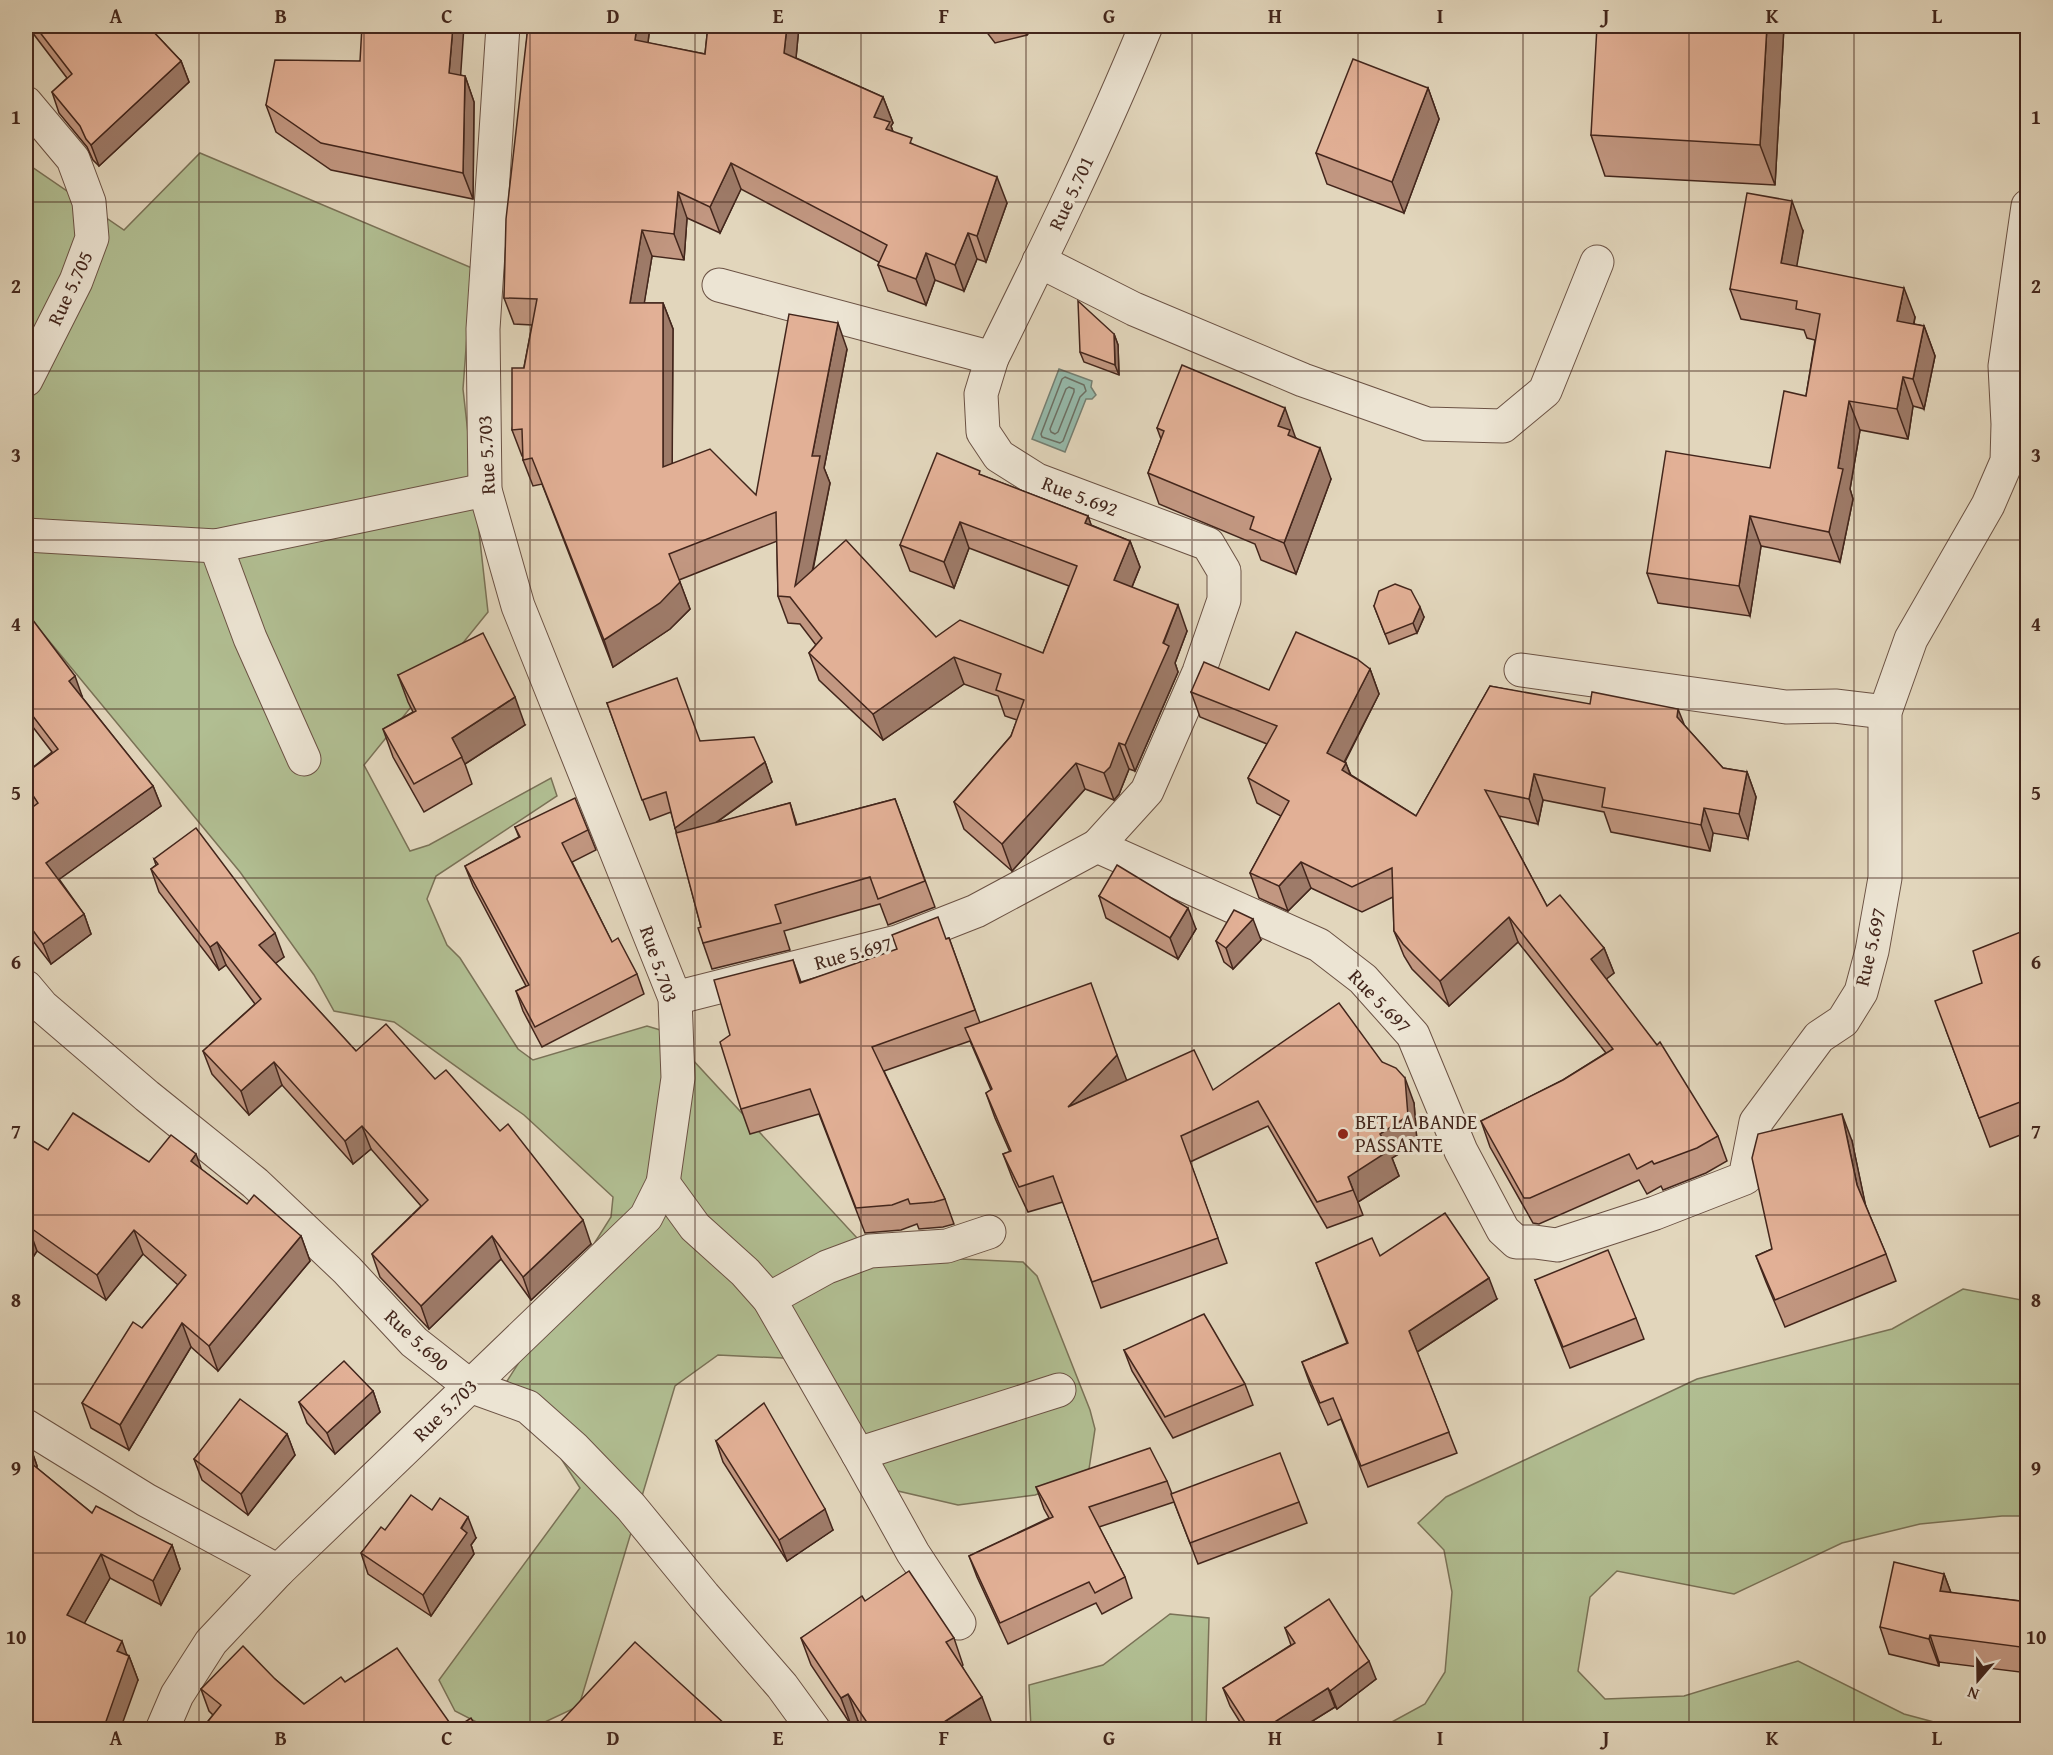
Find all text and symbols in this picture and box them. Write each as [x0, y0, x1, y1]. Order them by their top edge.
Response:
text: A [110, 1, 123, 30]
text: B [275, 1, 287, 30]
text: C [441, 1, 453, 30]
text: D [606, 1, 620, 30]
text: E [773, 1, 784, 30]
text: F [939, 1, 949, 30]
text: G [1103, 1, 1115, 30]
text: H [1268, 1, 1282, 30]
text: I [1437, 1, 1443, 30]
text: J [1600, 1, 1610, 30]
text: K [1766, 1, 1779, 30]
text: L [1932, 1, 1943, 30]
text: 1 [11, 102, 21, 131]
text: 1 [2031, 102, 2041, 131]
street label: Rue 5.701 [1041, 151, 1100, 235]
street label: Rue 5.705 [40, 246, 99, 330]
text: 2 [11, 271, 21, 300]
text: 2 [2031, 271, 2041, 300]
street label: Rue 5.703 [469, 415, 502, 495]
text: 3 [11, 440, 21, 469]
text: 3 [2031, 440, 2041, 469]
street label: Rue 5.692 [1038, 468, 1122, 523]
text: 4 [11, 609, 21, 638]
text: 4 [2031, 609, 2041, 638]
text: 5 [11, 778, 21, 807]
text: 5 [2031, 778, 2041, 807]
street label: Rue 5.697 [1846, 905, 1893, 989]
street label: Rue 5.703 [633, 922, 686, 1006]
street label: Rue 5.697 [811, 928, 895, 977]
text: 6 [11, 947, 21, 976]
text: 6 [2031, 947, 2041, 976]
street label: Rue 5.697 [1342, 962, 1418, 1039]
place label: BET LA BANDE PASSANTE [1355, 1107, 1477, 1159]
text: 7 [11, 1116, 21, 1145]
text: 7 [2031, 1116, 2041, 1145]
marker: BET LA BANDE PASSANTE [1336, 1127, 1350, 1141]
text: 8 [11, 1285, 21, 1314]
text: 8 [2031, 1285, 2041, 1314]
street label: Rue 5.690 [378, 1302, 456, 1377]
street label: Rue 5.703 [406, 1372, 483, 1448]
text: 9 [11, 1453, 21, 1482]
text: 9 [2031, 1453, 2041, 1482]
text: 10 [6, 1622, 26, 1651]
text: 10 [2026, 1622, 2046, 1651]
north arrow [1948, 1650, 2008, 1710]
text: N [1963, 1681, 1982, 1707]
text: A [110, 1723, 123, 1752]
text: B [275, 1723, 287, 1752]
text: C [441, 1723, 453, 1752]
text: D [606, 1723, 620, 1752]
text: E [773, 1723, 784, 1752]
text: F [939, 1723, 949, 1752]
text: G [1103, 1723, 1115, 1752]
text: H [1268, 1723, 1282, 1752]
text: I [1437, 1723, 1443, 1752]
text: J [1600, 1723, 1610, 1752]
text: K [1766, 1723, 1779, 1752]
text: L [1932, 1723, 1943, 1752]

